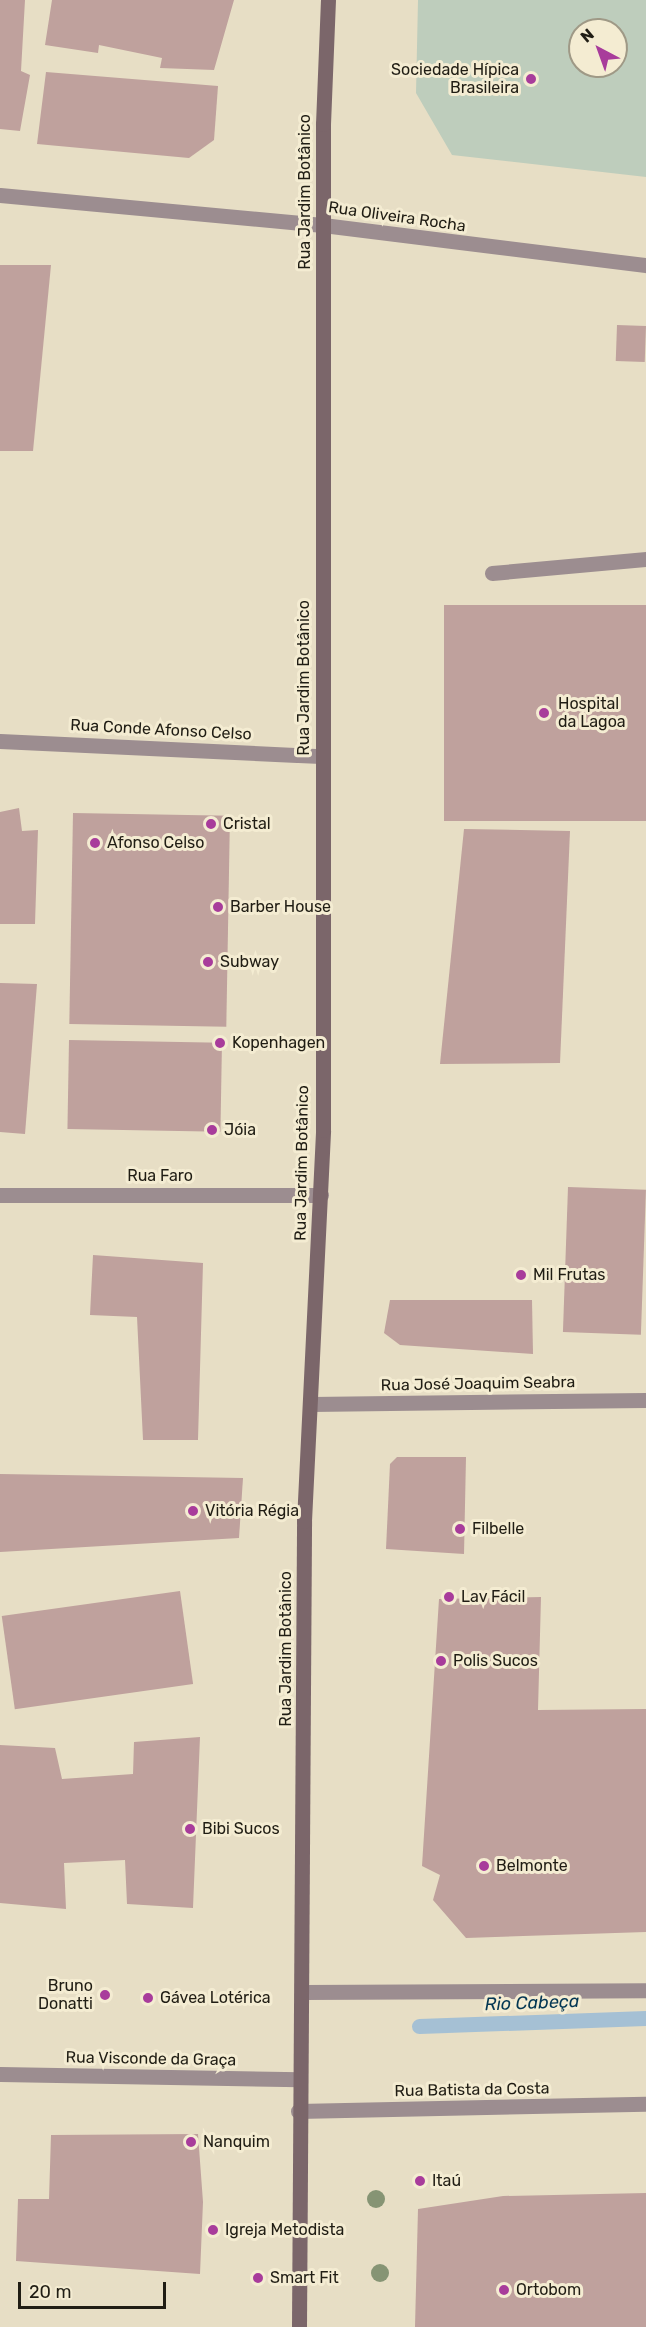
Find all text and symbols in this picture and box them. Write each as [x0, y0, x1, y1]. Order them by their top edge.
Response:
north arrow [568, 18, 628, 78]
text: N [577, 25, 598, 46]
place label: Sociedade Hípica Brasileira [391, 60, 519, 98]
marker: Sociedade Hípica Brasileira [524, 72, 538, 86]
street label: Rua Jardim Botânico [295, 114, 315, 270]
street label: Rua Oliveira Rocha [327, 198, 467, 236]
street label: Rua Jardim Botânico [294, 600, 314, 756]
place label: Hospital da Lagoa [558, 694, 626, 732]
marker: Hospital da Lagoa [535, 704, 553, 722]
street label: Rua Conde Afonso Celso [70, 716, 252, 744]
place label: Cristal [223, 814, 271, 834]
marker: Cristal [204, 817, 218, 831]
place label: Afonso Celso [107, 833, 204, 853]
marker: Afonso Celso [88, 836, 102, 850]
place label: Barber House [230, 897, 331, 917]
marker: Barber House [211, 900, 225, 914]
place label: Subway [220, 952, 279, 972]
marker: Subway [201, 955, 215, 969]
place label: Kopenhagen [232, 1033, 325, 1053]
marker: Kopenhagen [213, 1036, 227, 1050]
street label: Rua Jardim Botânico [291, 1085, 313, 1241]
place label: Jóia [224, 1120, 256, 1140]
marker: Jóia [205, 1123, 219, 1137]
street label: Rua Faro [127, 1166, 193, 1186]
place label: Mil Frutas [533, 1265, 605, 1285]
marker: Mil Frutas [514, 1268, 528, 1282]
street label: Rua José Joaquim Seabra [381, 1373, 575, 1395]
place label: Vitória Régia [205, 1501, 299, 1521]
marker: Vitória Régia [186, 1504, 200, 1518]
place label: Filbelle [472, 1519, 524, 1539]
marker: Filbelle [453, 1522, 467, 1536]
street label: Rua Jardim Botânico [276, 1571, 296, 1727]
place label: Lav Fácil [461, 1587, 526, 1607]
marker: Lav Fácil [442, 1590, 456, 1604]
place label: Polis Sucos [453, 1651, 538, 1671]
marker: Polis Sucos [434, 1654, 448, 1668]
place label: Bibi Sucos [202, 1819, 280, 1839]
marker: Bibi Sucos [183, 1822, 197, 1836]
place label: Belmonte [496, 1856, 568, 1876]
marker: Belmonte [477, 1859, 491, 1873]
place label: Bruno Donatti [38, 1976, 93, 2014]
marker: Bruno Donatti [98, 1988, 112, 2002]
place label: Gávea Lotérica [160, 1988, 271, 2008]
marker: Gávea Lotérica [141, 1991, 155, 2005]
water label: Rio Cabeça [484, 1991, 580, 2015]
street label: Rua Visconde da Graça [65, 2048, 237, 2070]
street label: Rua Batista da Costa [394, 2079, 550, 2101]
place label: Nanquim [203, 2132, 270, 2152]
marker: Nanquim [184, 2135, 198, 2149]
place label: Itaú [432, 2171, 461, 2191]
marker: Itaú [413, 2174, 427, 2188]
place label: Igreja Metodista [225, 2220, 344, 2240]
marker: Igreja Metodista [206, 2223, 220, 2237]
place label: Smart Fit [270, 2268, 339, 2288]
scale bar [21, 2270, 170, 2308]
marker: Smart Fit [251, 2271, 265, 2285]
place label: Ortobom [516, 2280, 581, 2300]
text: 20 m [29, 2281, 71, 2303]
marker: Ortobom [497, 2283, 511, 2297]

